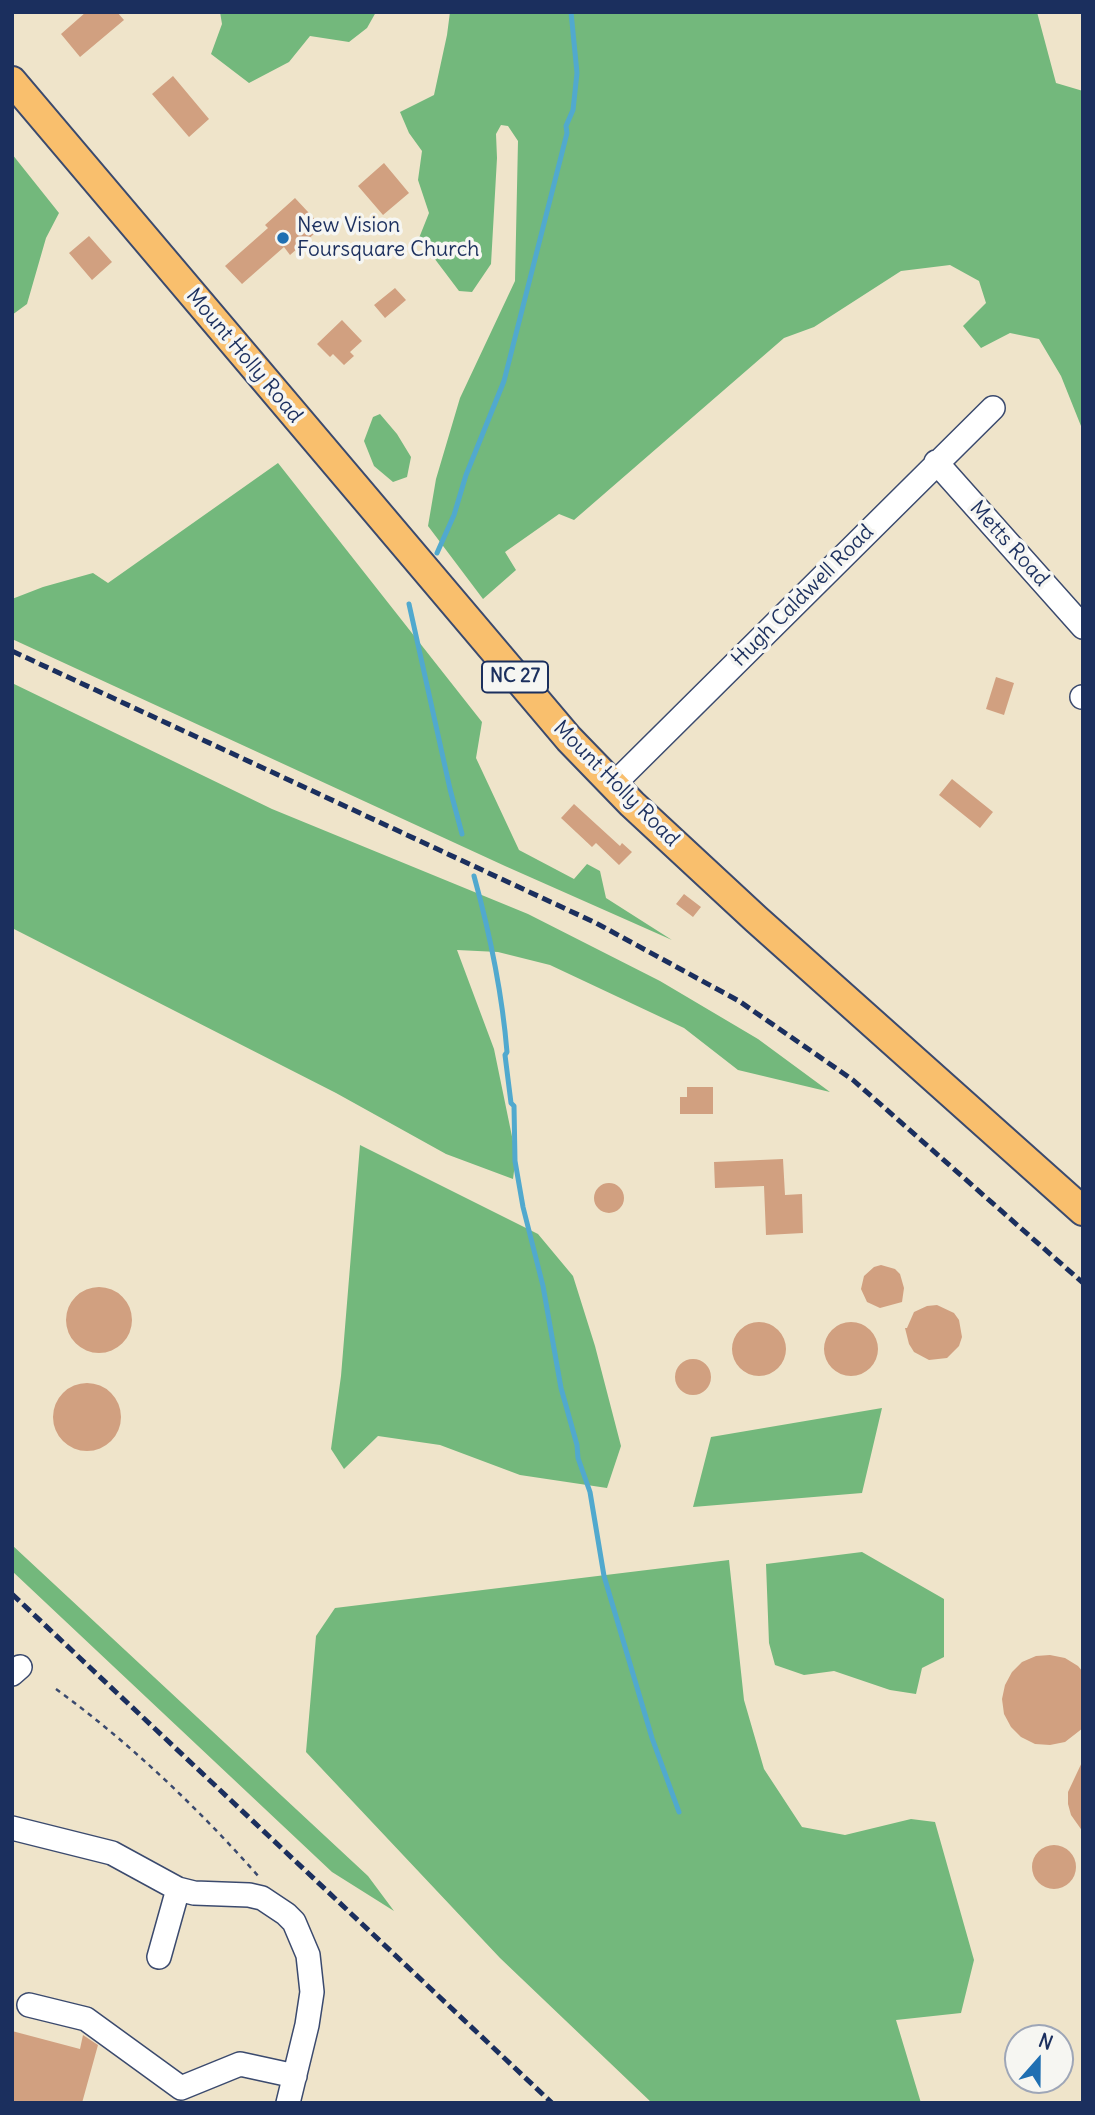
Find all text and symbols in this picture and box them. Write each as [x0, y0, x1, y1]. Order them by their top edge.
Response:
place label: New Vision Foursquare Church [297, 213, 479, 263]
marker: New Vision Foursquare Church [275, 230, 291, 246]
street label: Mount Holly Road [181, 284, 307, 428]
street label: Metts Road [964, 496, 1054, 592]
street label: Hugh Caldwell Road [727, 520, 879, 672]
road number: NC 27 [482, 662, 548, 692]
street label: Mount Holly Road [548, 716, 684, 852]
north arrow [1004, 2024, 1074, 2094]
text: N [1035, 2028, 1056, 2055]

